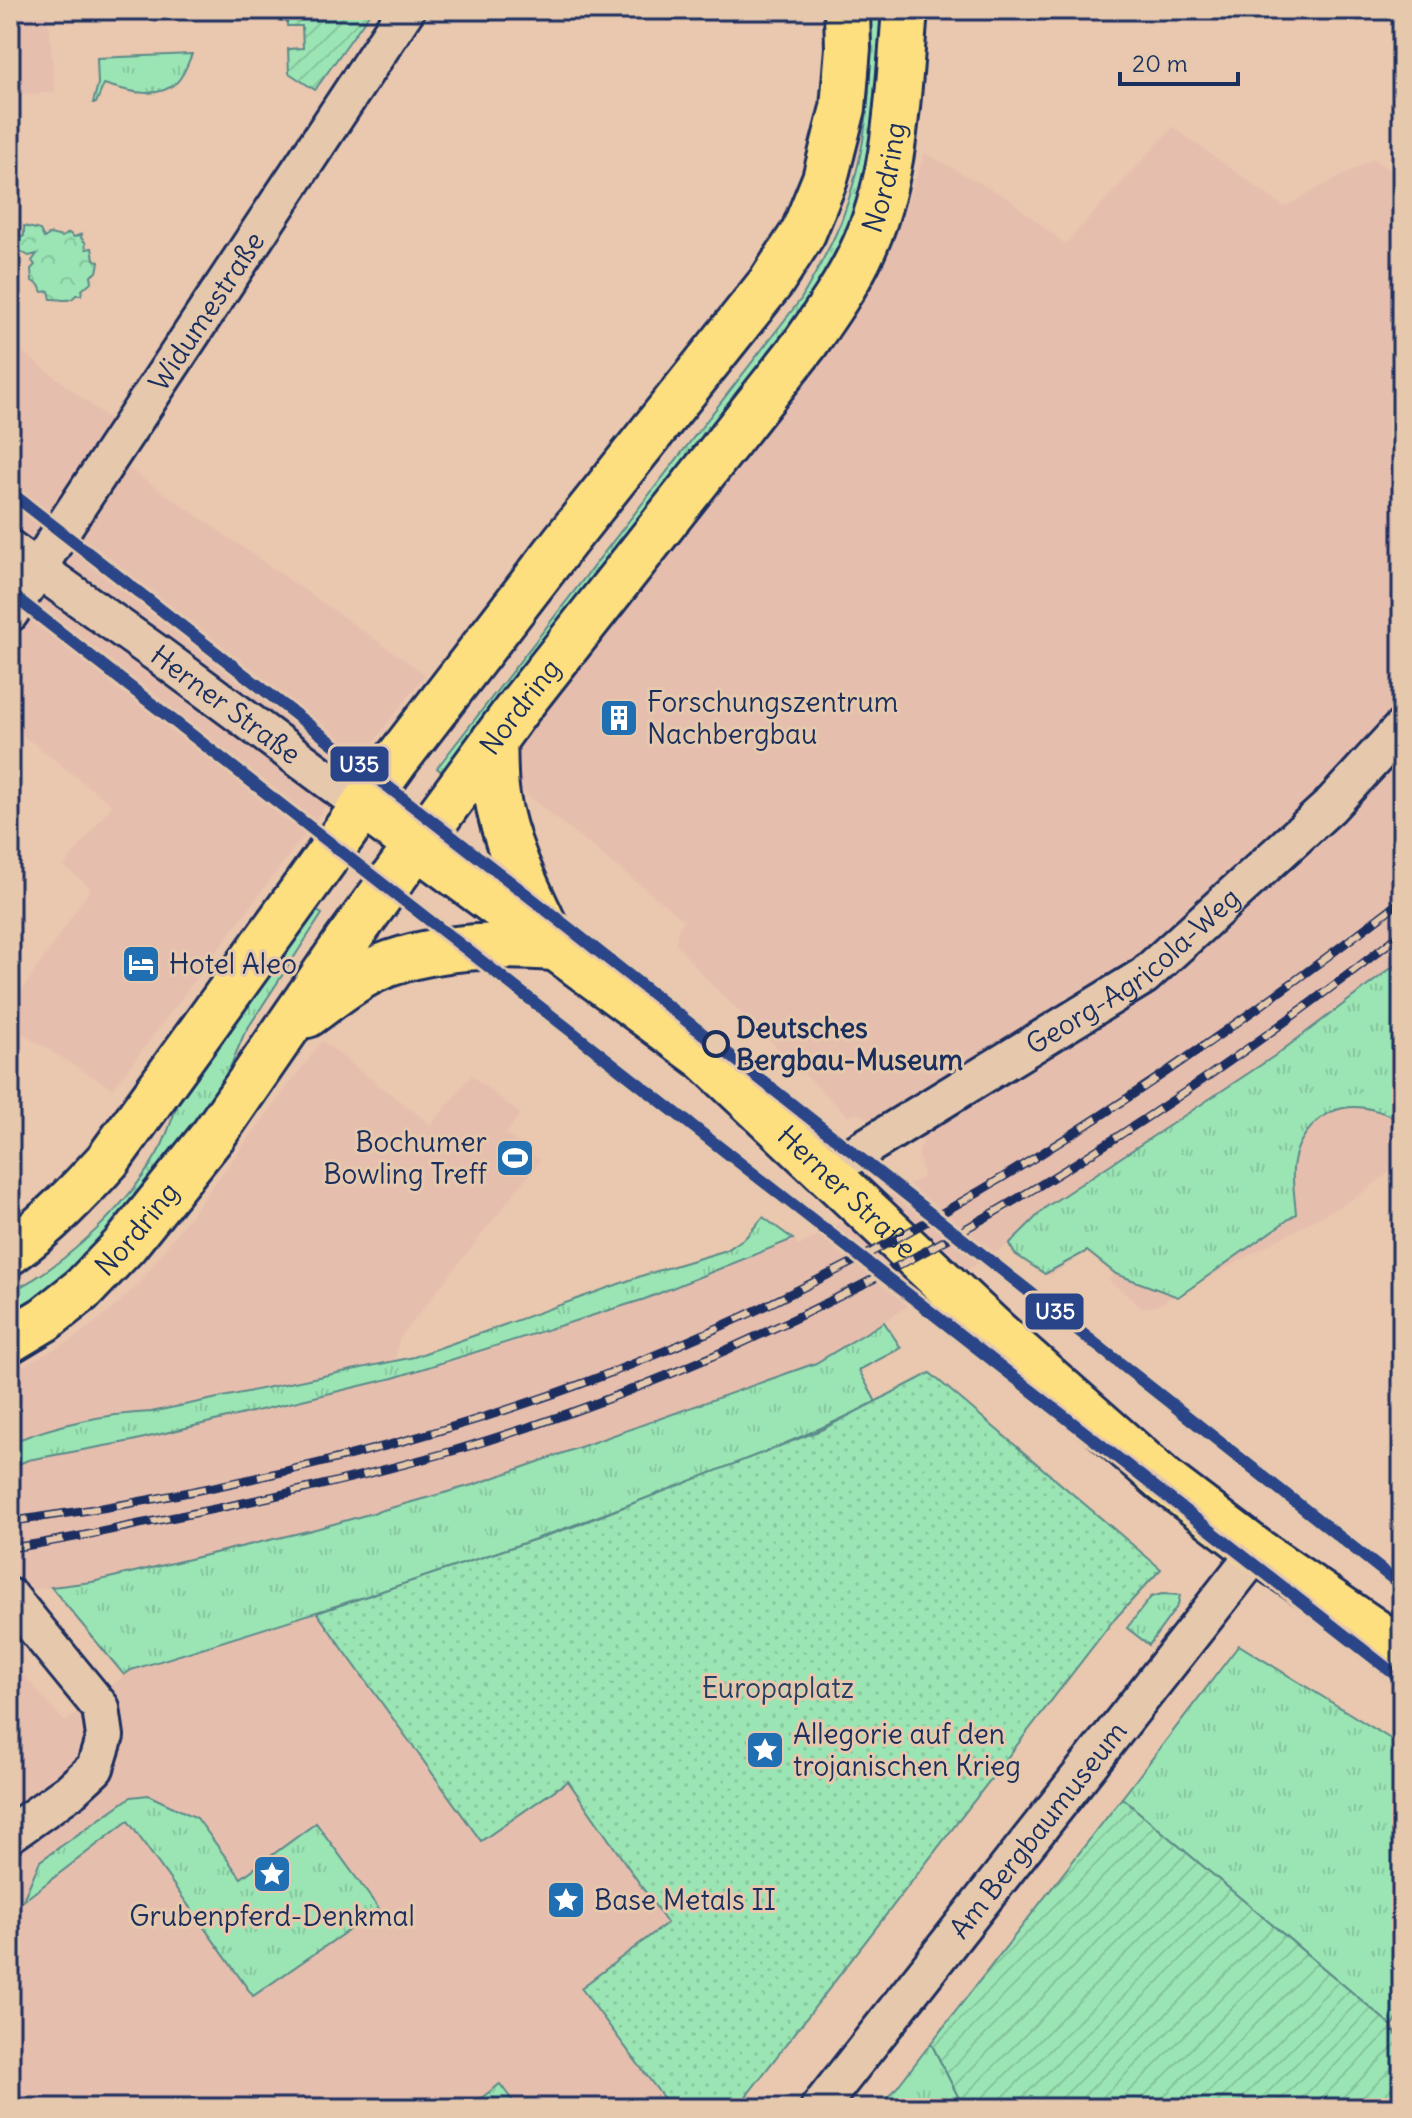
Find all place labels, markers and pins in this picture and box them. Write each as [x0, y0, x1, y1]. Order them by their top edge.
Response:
place label: Forschungszentrum Nachbergbau [647, 684, 898, 752]
building icon: Forschungszentrum Nachbergbau [598, 697, 640, 739]
hotel icon: Hotel Aleo [120, 943, 162, 985]
place label: Hotel Aleo [169, 946, 297, 982]
place label: Deutsches Bergbau-Museum [736, 1010, 963, 1078]
marker: Deutsches Bergbau-Museum [703, 1031, 729, 1057]
place label: Bochumer Bowling Treff [323, 1124, 488, 1192]
sports icon: Bochumer Bowling Treff [494, 1137, 536, 1179]
place label: Allegorie auf den trojanischen Krieg [793, 1716, 1021, 1784]
place icon: Allegorie auf den trojanischen Krieg [744, 1729, 786, 1771]
place icon: Grubenpferd-Denkmal [251, 1853, 293, 1895]
place icon: Base Metals II [545, 1879, 587, 1921]
place label: Base Metals II [594, 1882, 776, 1918]
place label: Grubenpferd-Denkmal [129, 1898, 415, 1934]

